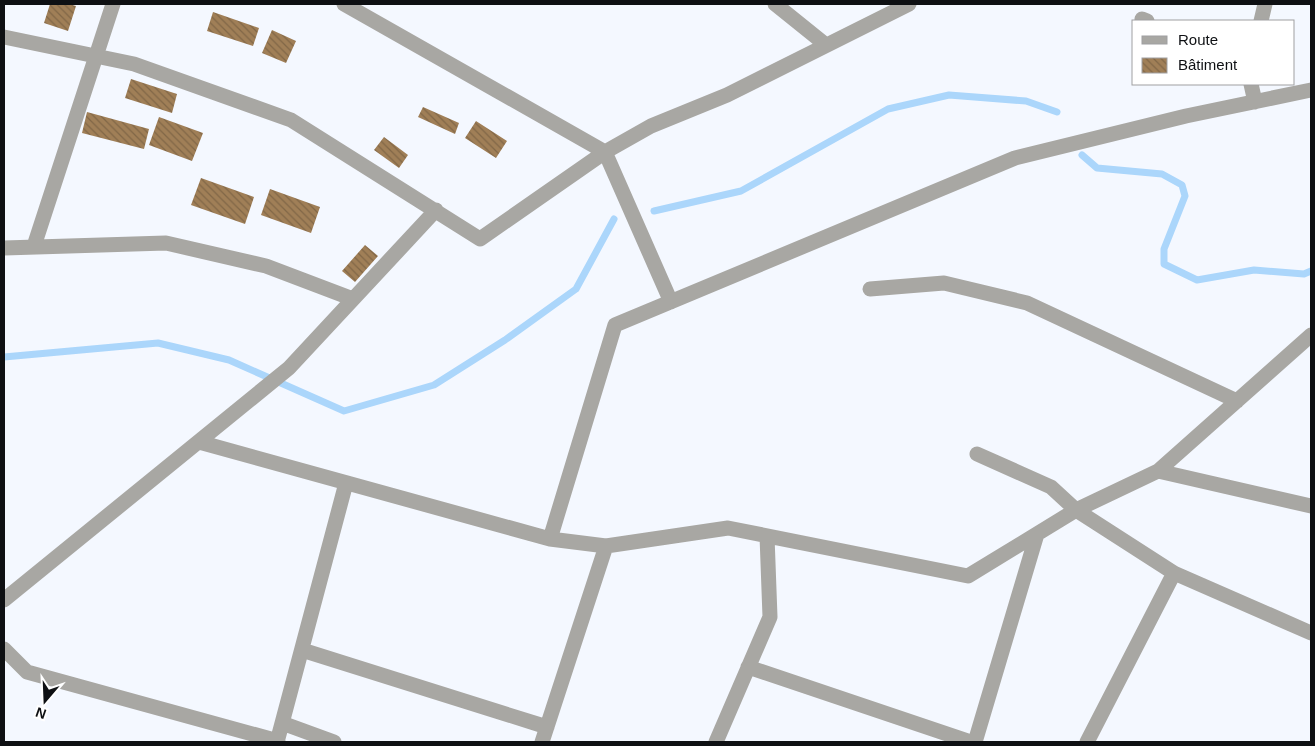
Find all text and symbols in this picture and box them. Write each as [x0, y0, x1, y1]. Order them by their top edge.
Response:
legend [1132, 20, 1295, 85]
text: Route [1178, 31, 1218, 48]
text: Bâtiment [1178, 56, 1238, 73]
north arrow [20, 676, 70, 726]
text: N [33, 704, 48, 723]

